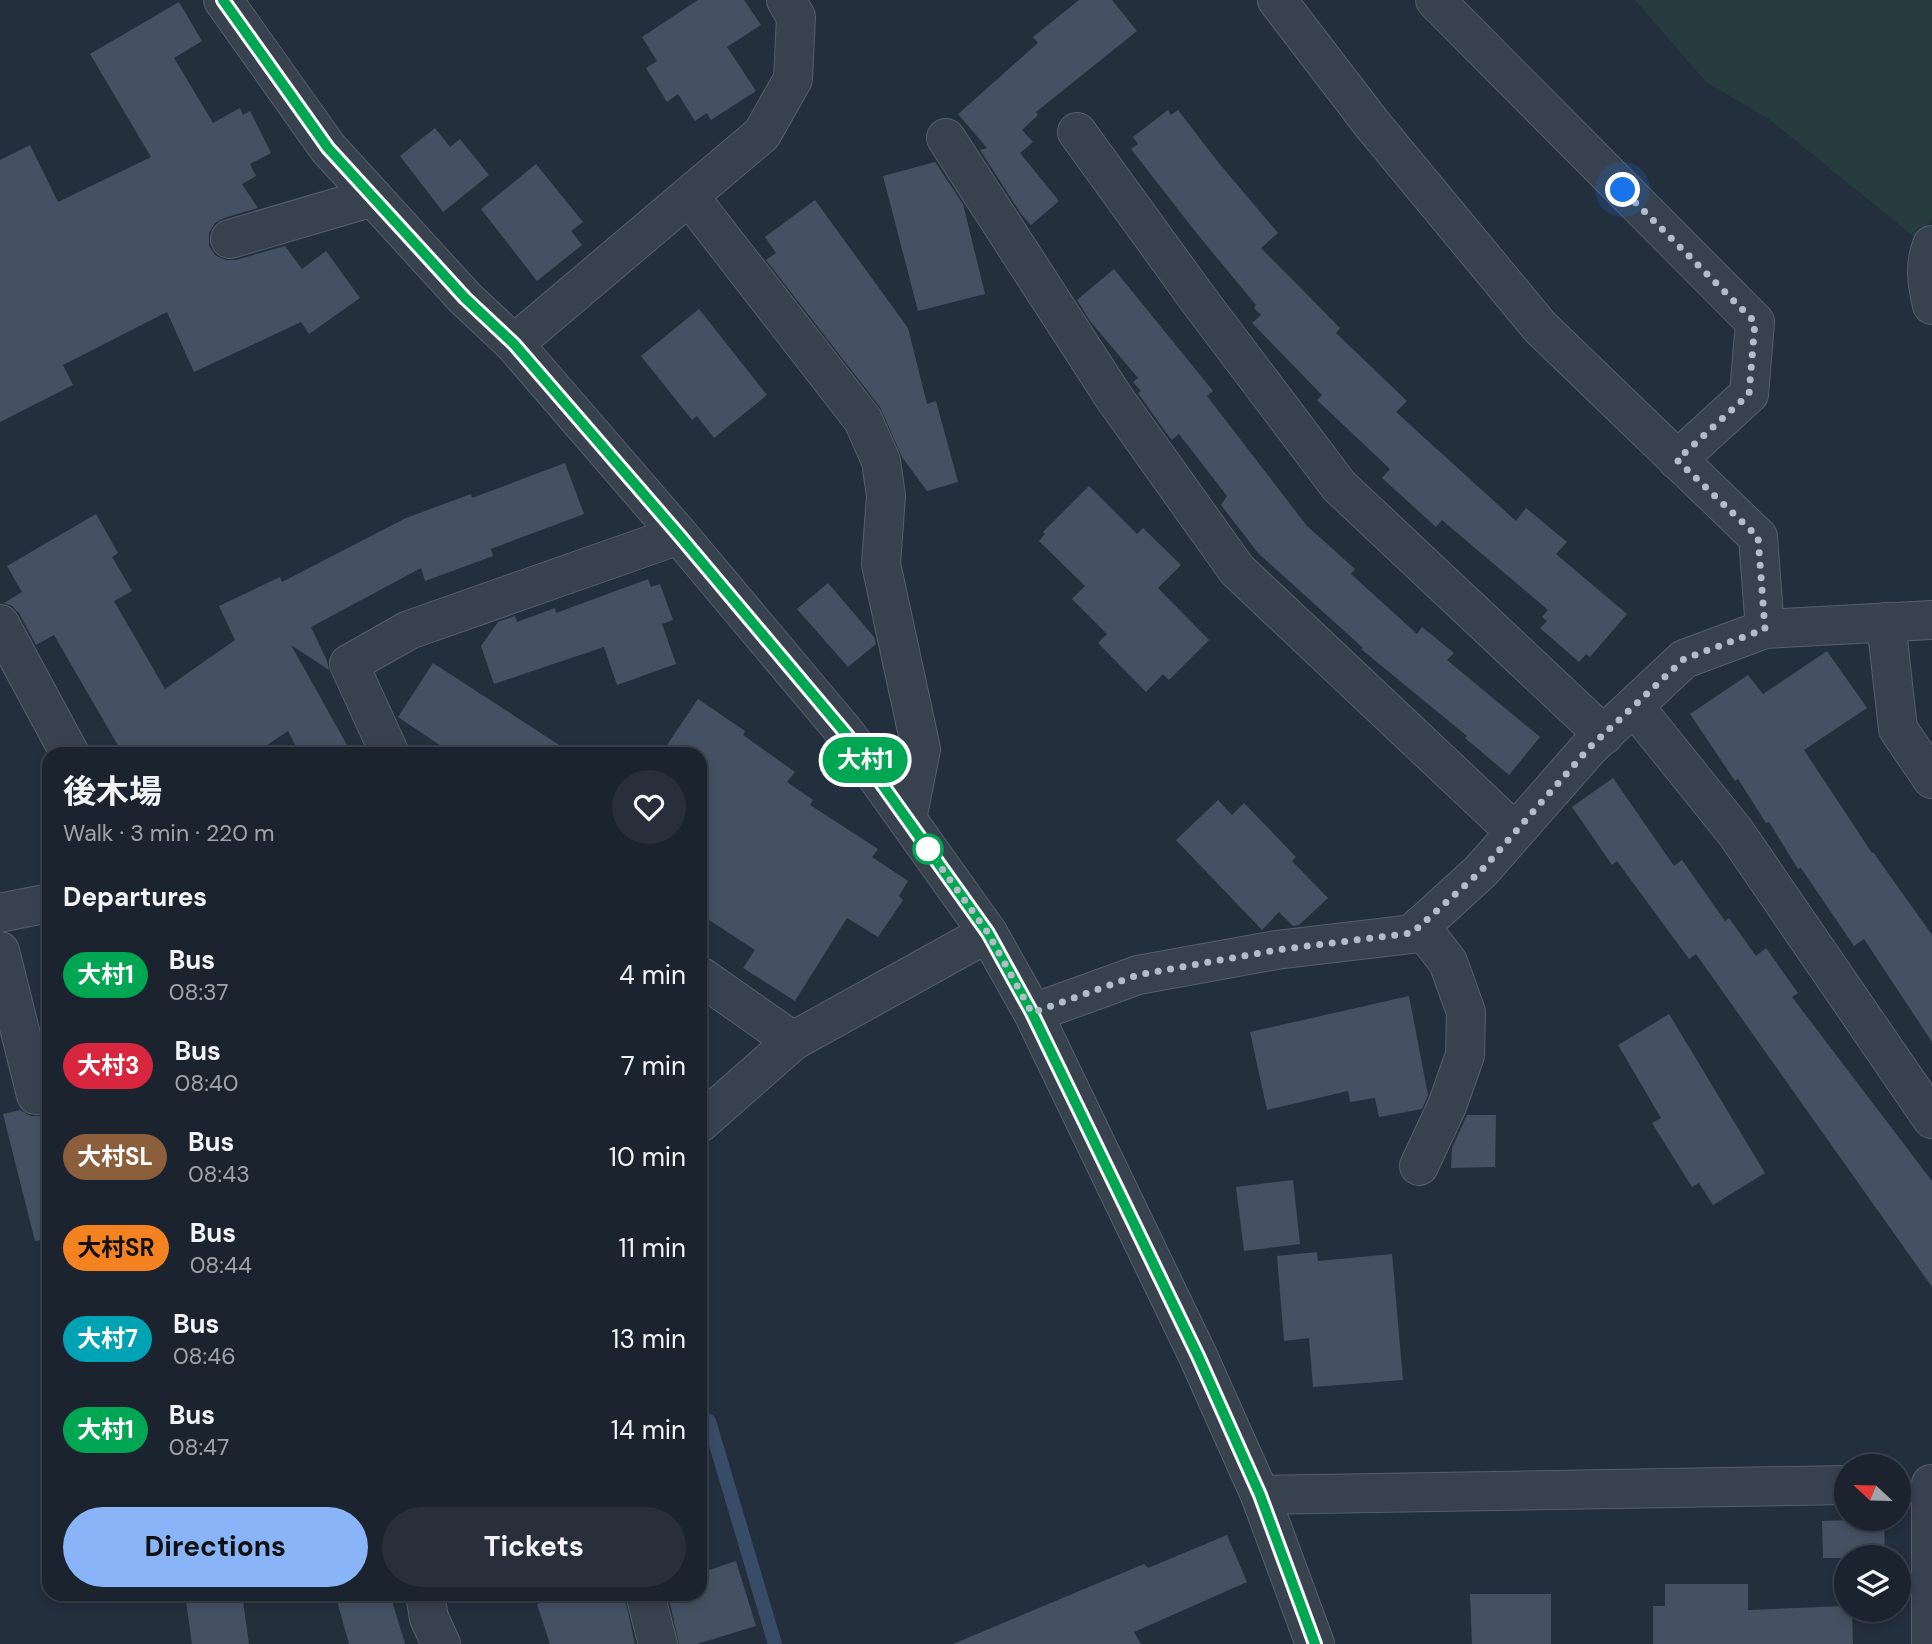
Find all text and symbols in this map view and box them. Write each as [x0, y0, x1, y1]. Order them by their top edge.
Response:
your location [1605, 172, 1640, 207]
line badge: 大村1 [825, 737, 905, 783]
text: 大村1 [837, 744, 893, 775]
text: 後木場 [63, 770, 162, 813]
button: heart [612, 770, 686, 844]
text: Walk · 3 min · 220 m [63, 818, 275, 848]
unlabelled marker [913, 834, 943, 864]
text: Departures [63, 880, 207, 914]
text: Bus [169, 943, 215, 977]
text: 4 min [619, 958, 686, 992]
text: 大村1 [77, 959, 134, 990]
text: 08:37 [169, 977, 229, 1007]
text: Bus [174, 1034, 221, 1068]
text: 7 min [621, 1049, 686, 1083]
text: 大村3 [77, 1050, 139, 1081]
text: 08:40 [174, 1068, 239, 1098]
text: Bus [188, 1125, 234, 1159]
text: 10 min [609, 1140, 686, 1174]
text: 大村SL [77, 1141, 153, 1172]
text: 08:43 [188, 1159, 250, 1189]
text: Bus [190, 1216, 236, 1250]
text: 11 min [619, 1231, 686, 1265]
text: 大村SR [77, 1232, 155, 1263]
text: 08:44 [190, 1250, 252, 1280]
text: Bus [173, 1307, 219, 1341]
text: 13 min [611, 1322, 686, 1356]
text: 大村7 [77, 1323, 138, 1354]
text: 08:46 [173, 1341, 236, 1371]
text: Bus [169, 1398, 215, 1432]
text: 14 min [611, 1413, 686, 1447]
text: 大村1 [77, 1414, 134, 1445]
text: 08:47 [169, 1432, 229, 1462]
north arrow [1834, 1454, 1911, 1531]
map controls [1834, 1454, 1911, 1622]
button: Directions [63, 1507, 368, 1587]
button: Tickets [382, 1507, 686, 1587]
button: layers [1834, 1545, 1911, 1622]

